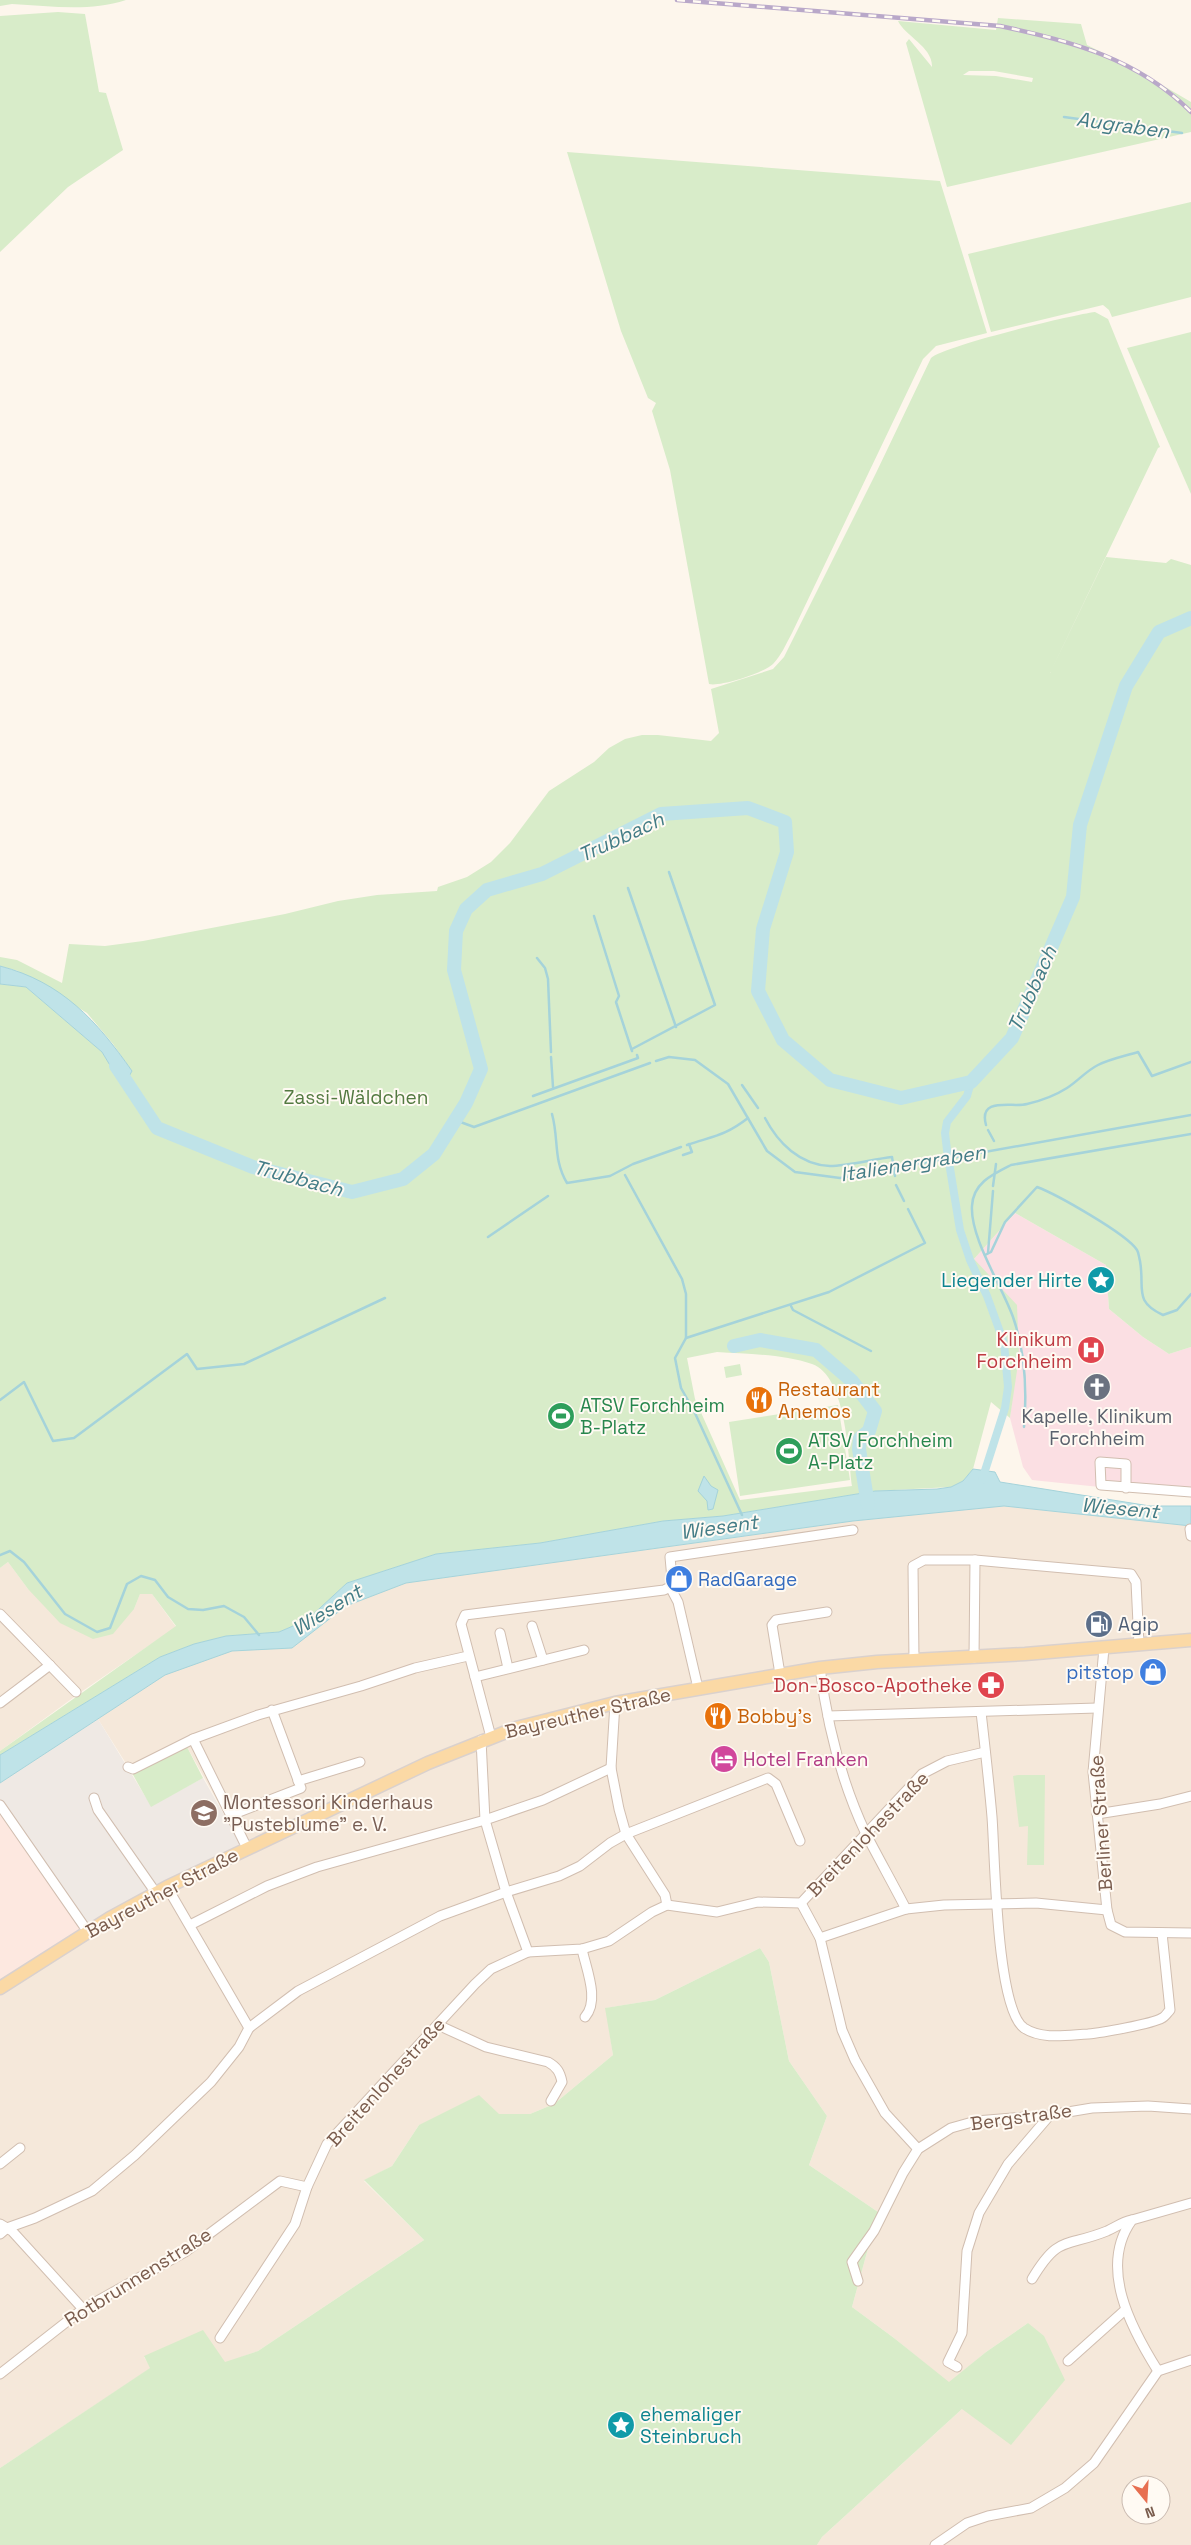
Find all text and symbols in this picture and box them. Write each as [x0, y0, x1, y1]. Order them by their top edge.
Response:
water label: Augraben [1075, 106, 1172, 144]
water label: Trubbach [574, 806, 669, 868]
water label: Trubbach [1002, 941, 1063, 1036]
park label: Zassi-Wäldchen [284, 1085, 428, 1110]
water label: Italienergraben [838, 1139, 988, 1187]
water label: Trubbach [251, 1154, 346, 1203]
place icon: Liegender Hirte [1086, 1265, 1116, 1295]
place label: Liegender Hirte [941, 1268, 1082, 1293]
place label: Klinikum Forchheim [976, 1327, 1072, 1374]
hospital icon: Klinikum Forchheim [1076, 1335, 1106, 1365]
church icon: Kapelle, Klinikum Forchheim [1082, 1372, 1112, 1402]
place label: Restaurant Anemos [778, 1377, 880, 1424]
restaurant icon: Restaurant Anemos [744, 1385, 774, 1415]
place label: ATSV Forchheim B-Platz [580, 1393, 725, 1440]
sports icon: ATSV Forchheim B-Platz [546, 1401, 576, 1431]
place label: Kapelle, Klinikum Forchheim [1022, 1404, 1172, 1451]
place label: ATSV Forchheim A-Platz [808, 1428, 953, 1475]
sports icon: ATSV Forchheim A-Platz [774, 1436, 804, 1466]
water label: Wiesent [1080, 1492, 1162, 1524]
water label: Wiesent [679, 1508, 761, 1545]
shop icon: RadGarage [664, 1564, 694, 1594]
place label: RadGarage [698, 1567, 797, 1592]
water label: Wiesent [287, 1577, 368, 1642]
fuel station icon: Agip [1084, 1609, 1114, 1639]
place label: Agip [1118, 1612, 1159, 1637]
shop icon: pitstop [1138, 1657, 1168, 1687]
place label: pitstop [1066, 1660, 1134, 1685]
pharmacy icon: Don-Bosco-Apotheke [976, 1670, 1006, 1700]
place label: Don-Bosco-Apotheke [773, 1673, 972, 1698]
street label: Bayreuther Straße [503, 1682, 673, 1744]
restaurant icon: Bobby's [703, 1701, 733, 1731]
place label: Bobby's [737, 1704, 812, 1729]
hotel icon: Hotel Franken [709, 1744, 739, 1774]
place label: Hotel Franken [743, 1747, 868, 1772]
street label: Berliner Straße [1084, 1754, 1118, 1892]
street label: Breitenlohestraße [802, 1766, 934, 1902]
place label: Montessori Kinderhaus "Pusteblume" e. V. [223, 1790, 433, 1837]
school or university icon: Montessori Kinderhaus "Pusteblume" e. V. [189, 1798, 219, 1828]
street label: Bayreuther Straße [81, 1842, 243, 1944]
street label: Breitenlohestraße [321, 2012, 451, 2152]
street label: Bergstraße [969, 2098, 1073, 2136]
street label: Rotbrunnenstraße [60, 2222, 216, 2332]
place label: ehemaliger Steinbruch [640, 2402, 742, 2449]
place icon: ehemaliger Steinbruch [606, 2410, 636, 2440]
north arrow [1121, 2475, 1171, 2525]
text: N [1143, 2502, 1157, 2522]

